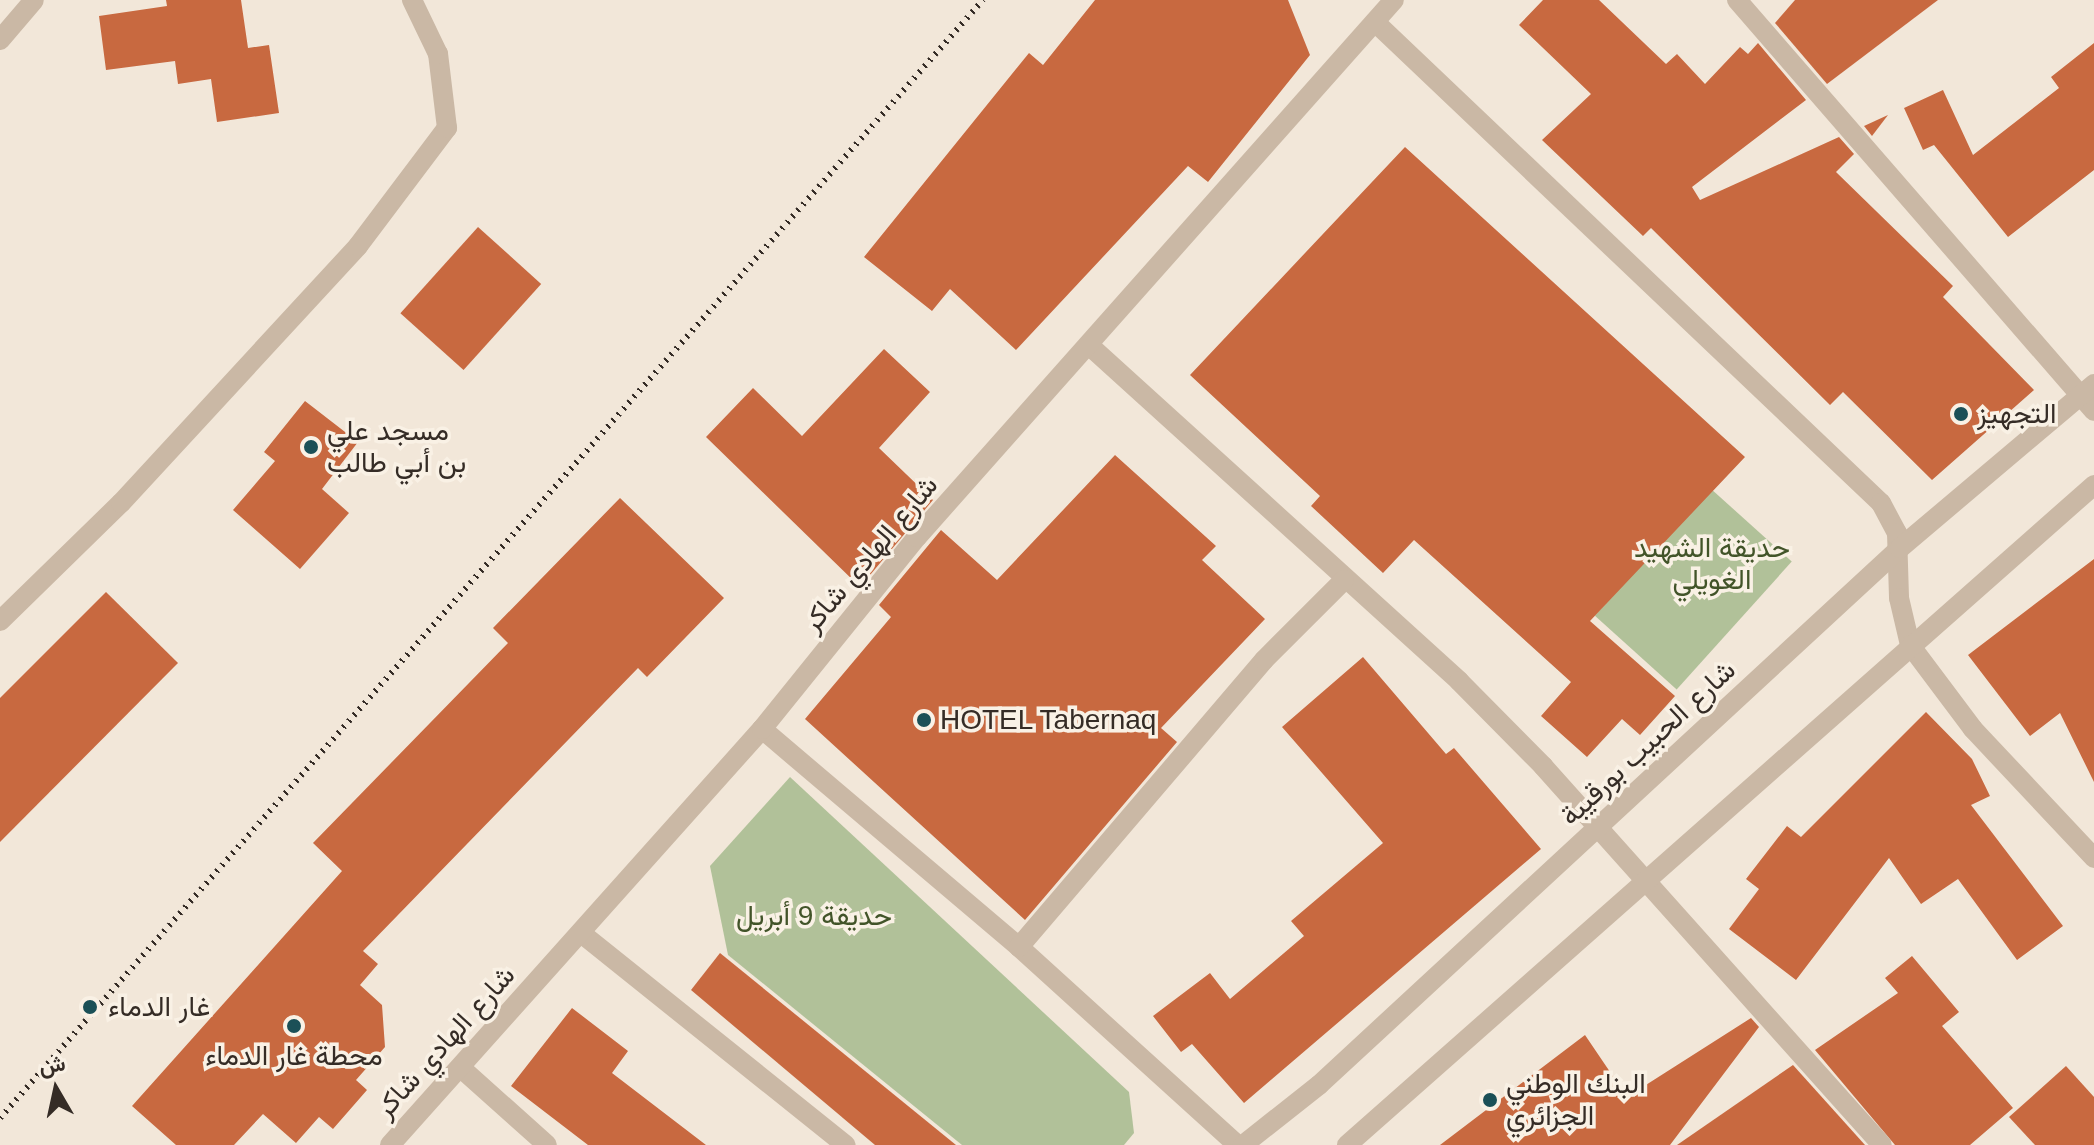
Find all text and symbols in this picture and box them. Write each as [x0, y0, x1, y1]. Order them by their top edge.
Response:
place label: التجهيز [1977, 397, 2057, 431]
marker: التجهيز [1952, 405, 1970, 423]
place label: مسجد علي بن أبي طالب [327, 414, 466, 480]
marker: مسجد علي بن أبي طالب [302, 438, 320, 456]
street label: شارع الهادي شاكر [795, 469, 945, 639]
park label: حديقة الشهيد الغويلي [1634, 531, 1790, 597]
street label: شارع الحبيب بورقيبة [1554, 653, 1742, 833]
place label: HOTEL Tabernaq [940, 703, 1158, 737]
marker: HOTEL Tabernaq [915, 711, 933, 729]
park label: حديقة 9 أبريل [736, 899, 892, 933]
street label: شارع الهادي شاكر [368, 959, 522, 1125]
place label: غار الدماء [108, 990, 210, 1024]
marker: غار الدماء [79, 996, 101, 1018]
marker: محطة غار الدماء [285, 1017, 303, 1035]
place label: محطة غار الدماء [205, 1039, 383, 1073]
north arrow [16, 1049, 96, 1129]
text: ش [37, 1050, 67, 1079]
place label: البنك الوطني الجزائري [1506, 1067, 1646, 1133]
marker: البنك الوطني الجزائري [1481, 1091, 1499, 1109]

